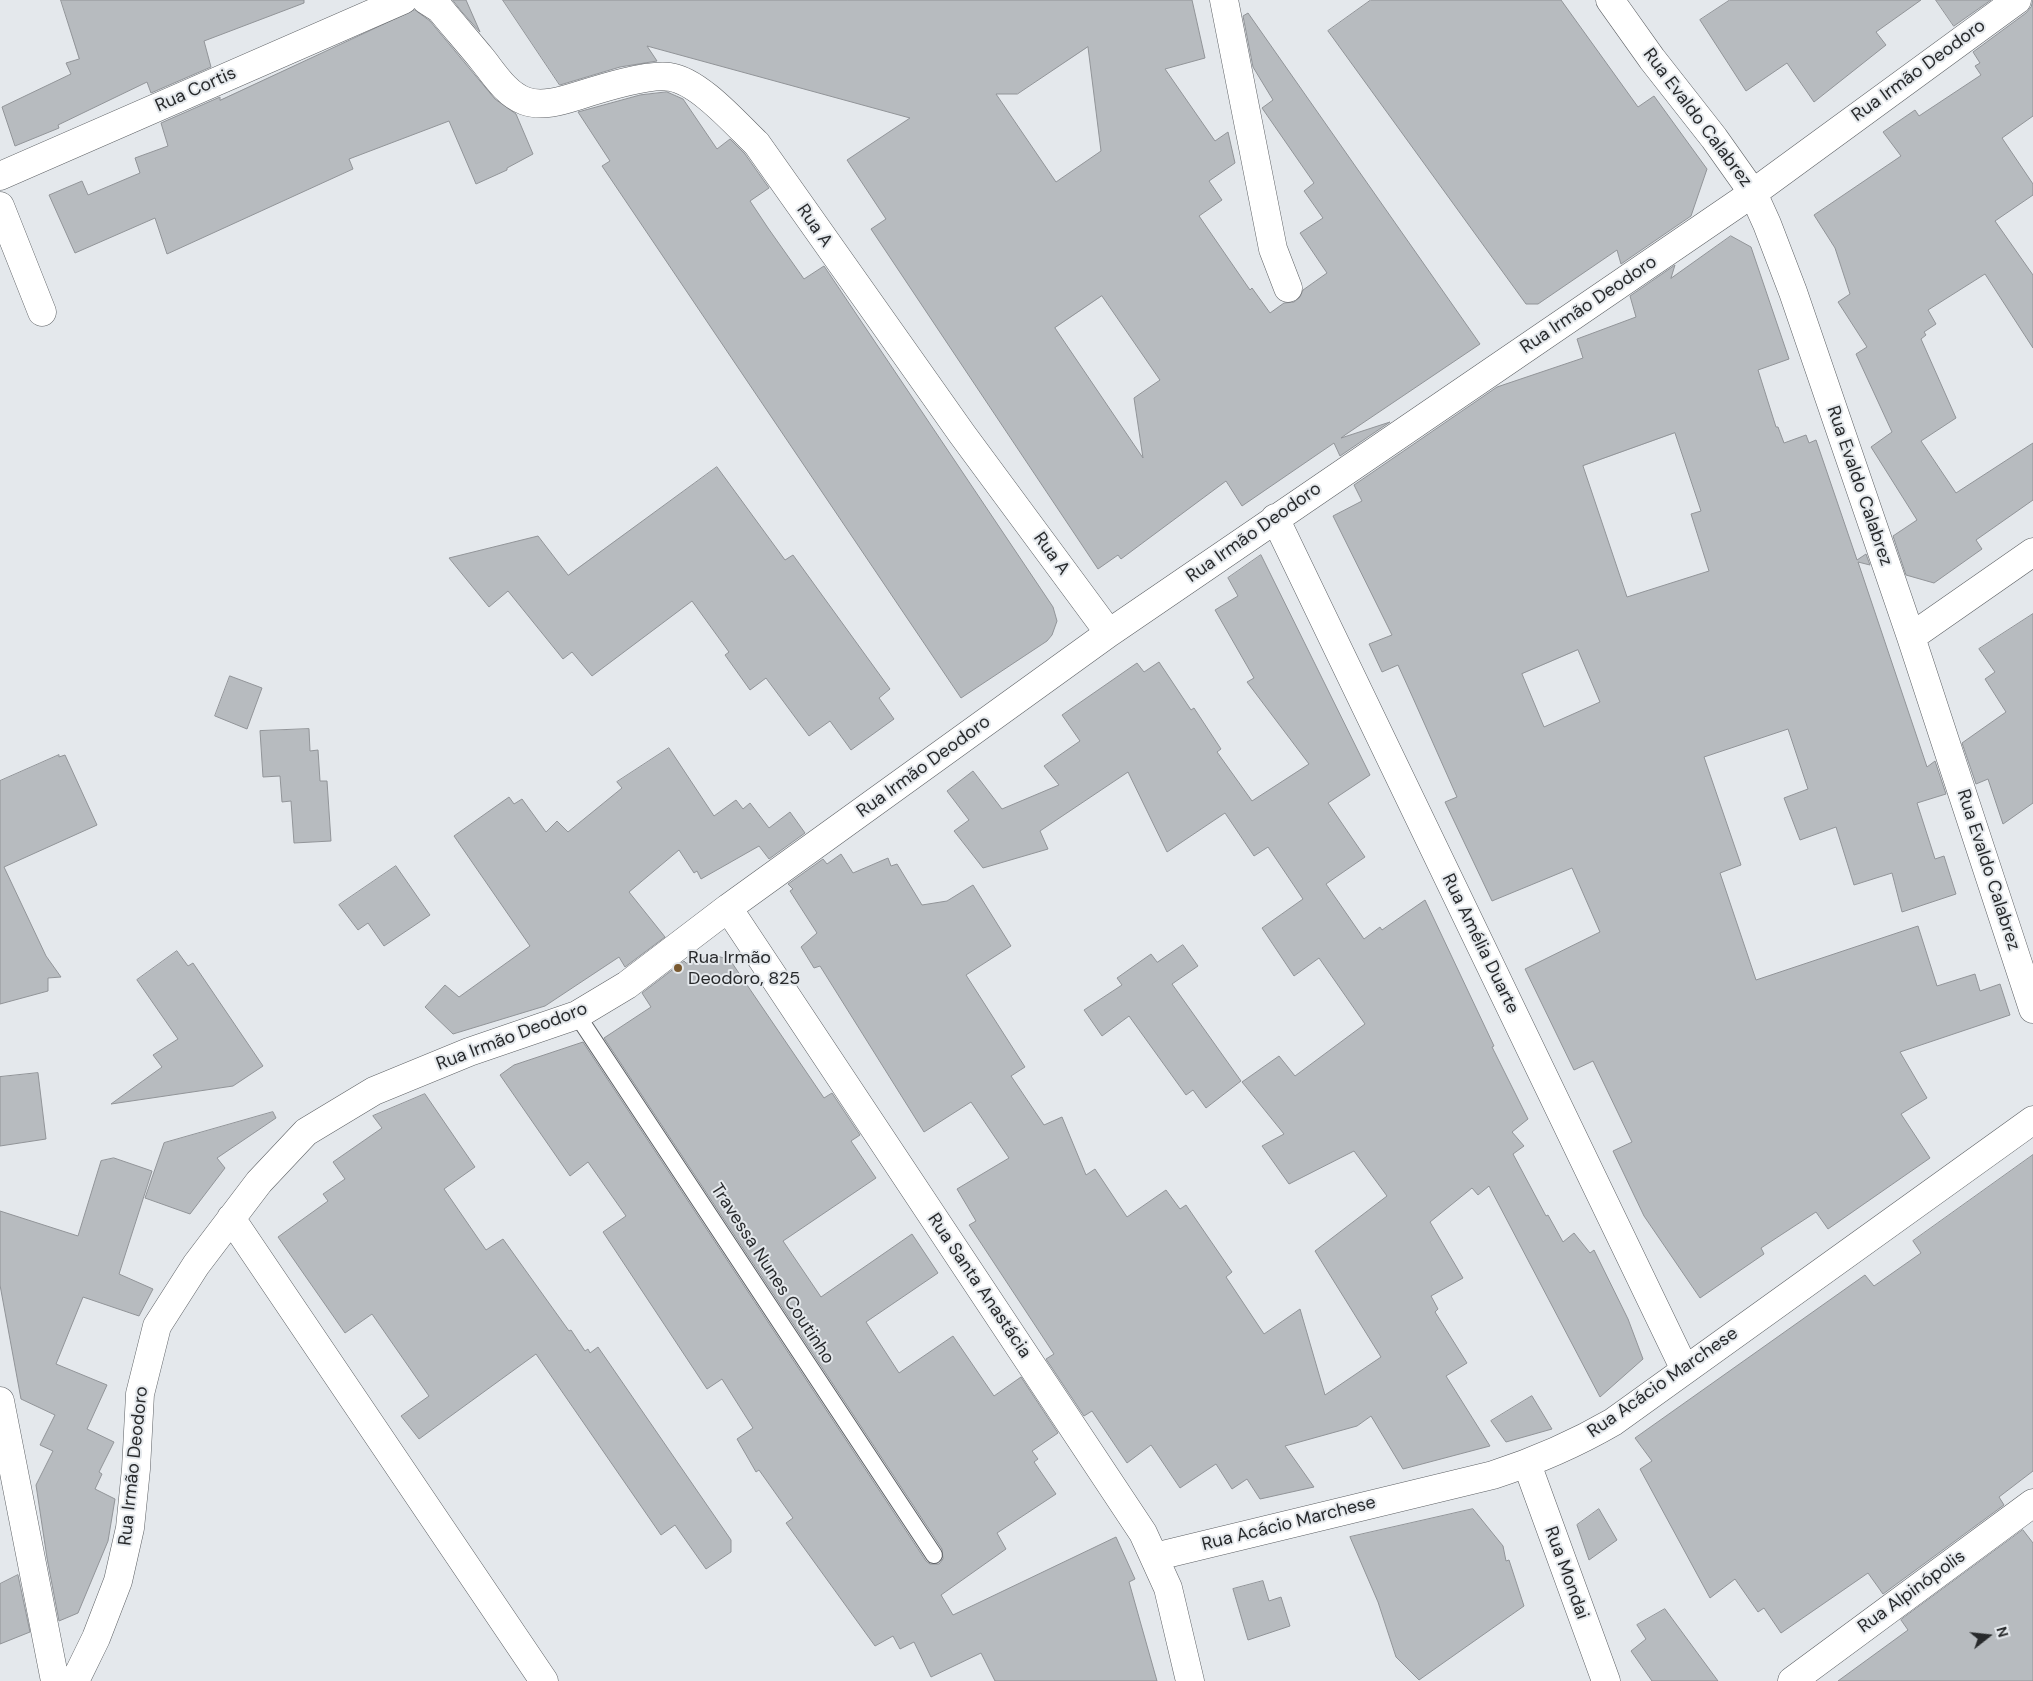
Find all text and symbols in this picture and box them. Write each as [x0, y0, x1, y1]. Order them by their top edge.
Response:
street label: Rua Irmão Deodoro [1848, 15, 1990, 127]
street label: Rua Evaldo Calabrez [1638, 44, 1756, 192]
street label: Rua Cortis [152, 63, 240, 117]
street label: Rua A [792, 200, 836, 252]
street label: Rua Irmão Deodoro [1517, 251, 1661, 359]
street label: Rua Evaldo Calabrez [1821, 403, 1897, 569]
street label: Rua Irmão Deodoro [1182, 478, 1326, 588]
street label: Rua A [1028, 528, 1074, 580]
street label: Rua Irmão Deodoro [853, 711, 995, 823]
street label: Rua Evaldo Calabrez [1952, 787, 2024, 953]
street label: Rua Amélia Duarte [1437, 871, 1523, 1017]
place label: Rua Irmão Deodoro, 825 [688, 947, 800, 990]
marker: Rua Irmão Deodoro, 825 [672, 962, 684, 974]
street label: Rua Irmão Deodoro [433, 998, 591, 1076]
street label: Travessa Nunes Coutinho [706, 1180, 838, 1368]
street label: Rua Santa Anastácia [923, 1210, 1035, 1362]
street label: Rua Acácio Marchese [1584, 1323, 1742, 1443]
street label: Rua Irmão Deodoro [115, 1385, 153, 1547]
street label: Rua Acácio Marchese [1200, 1492, 1378, 1556]
street label: Rua Mondai [1539, 1524, 1593, 1622]
street label: Rua Alpinópolis [1854, 1546, 1970, 1638]
north arrow [1963, 1611, 2013, 1661]
text: N [1992, 1624, 2012, 1639]

